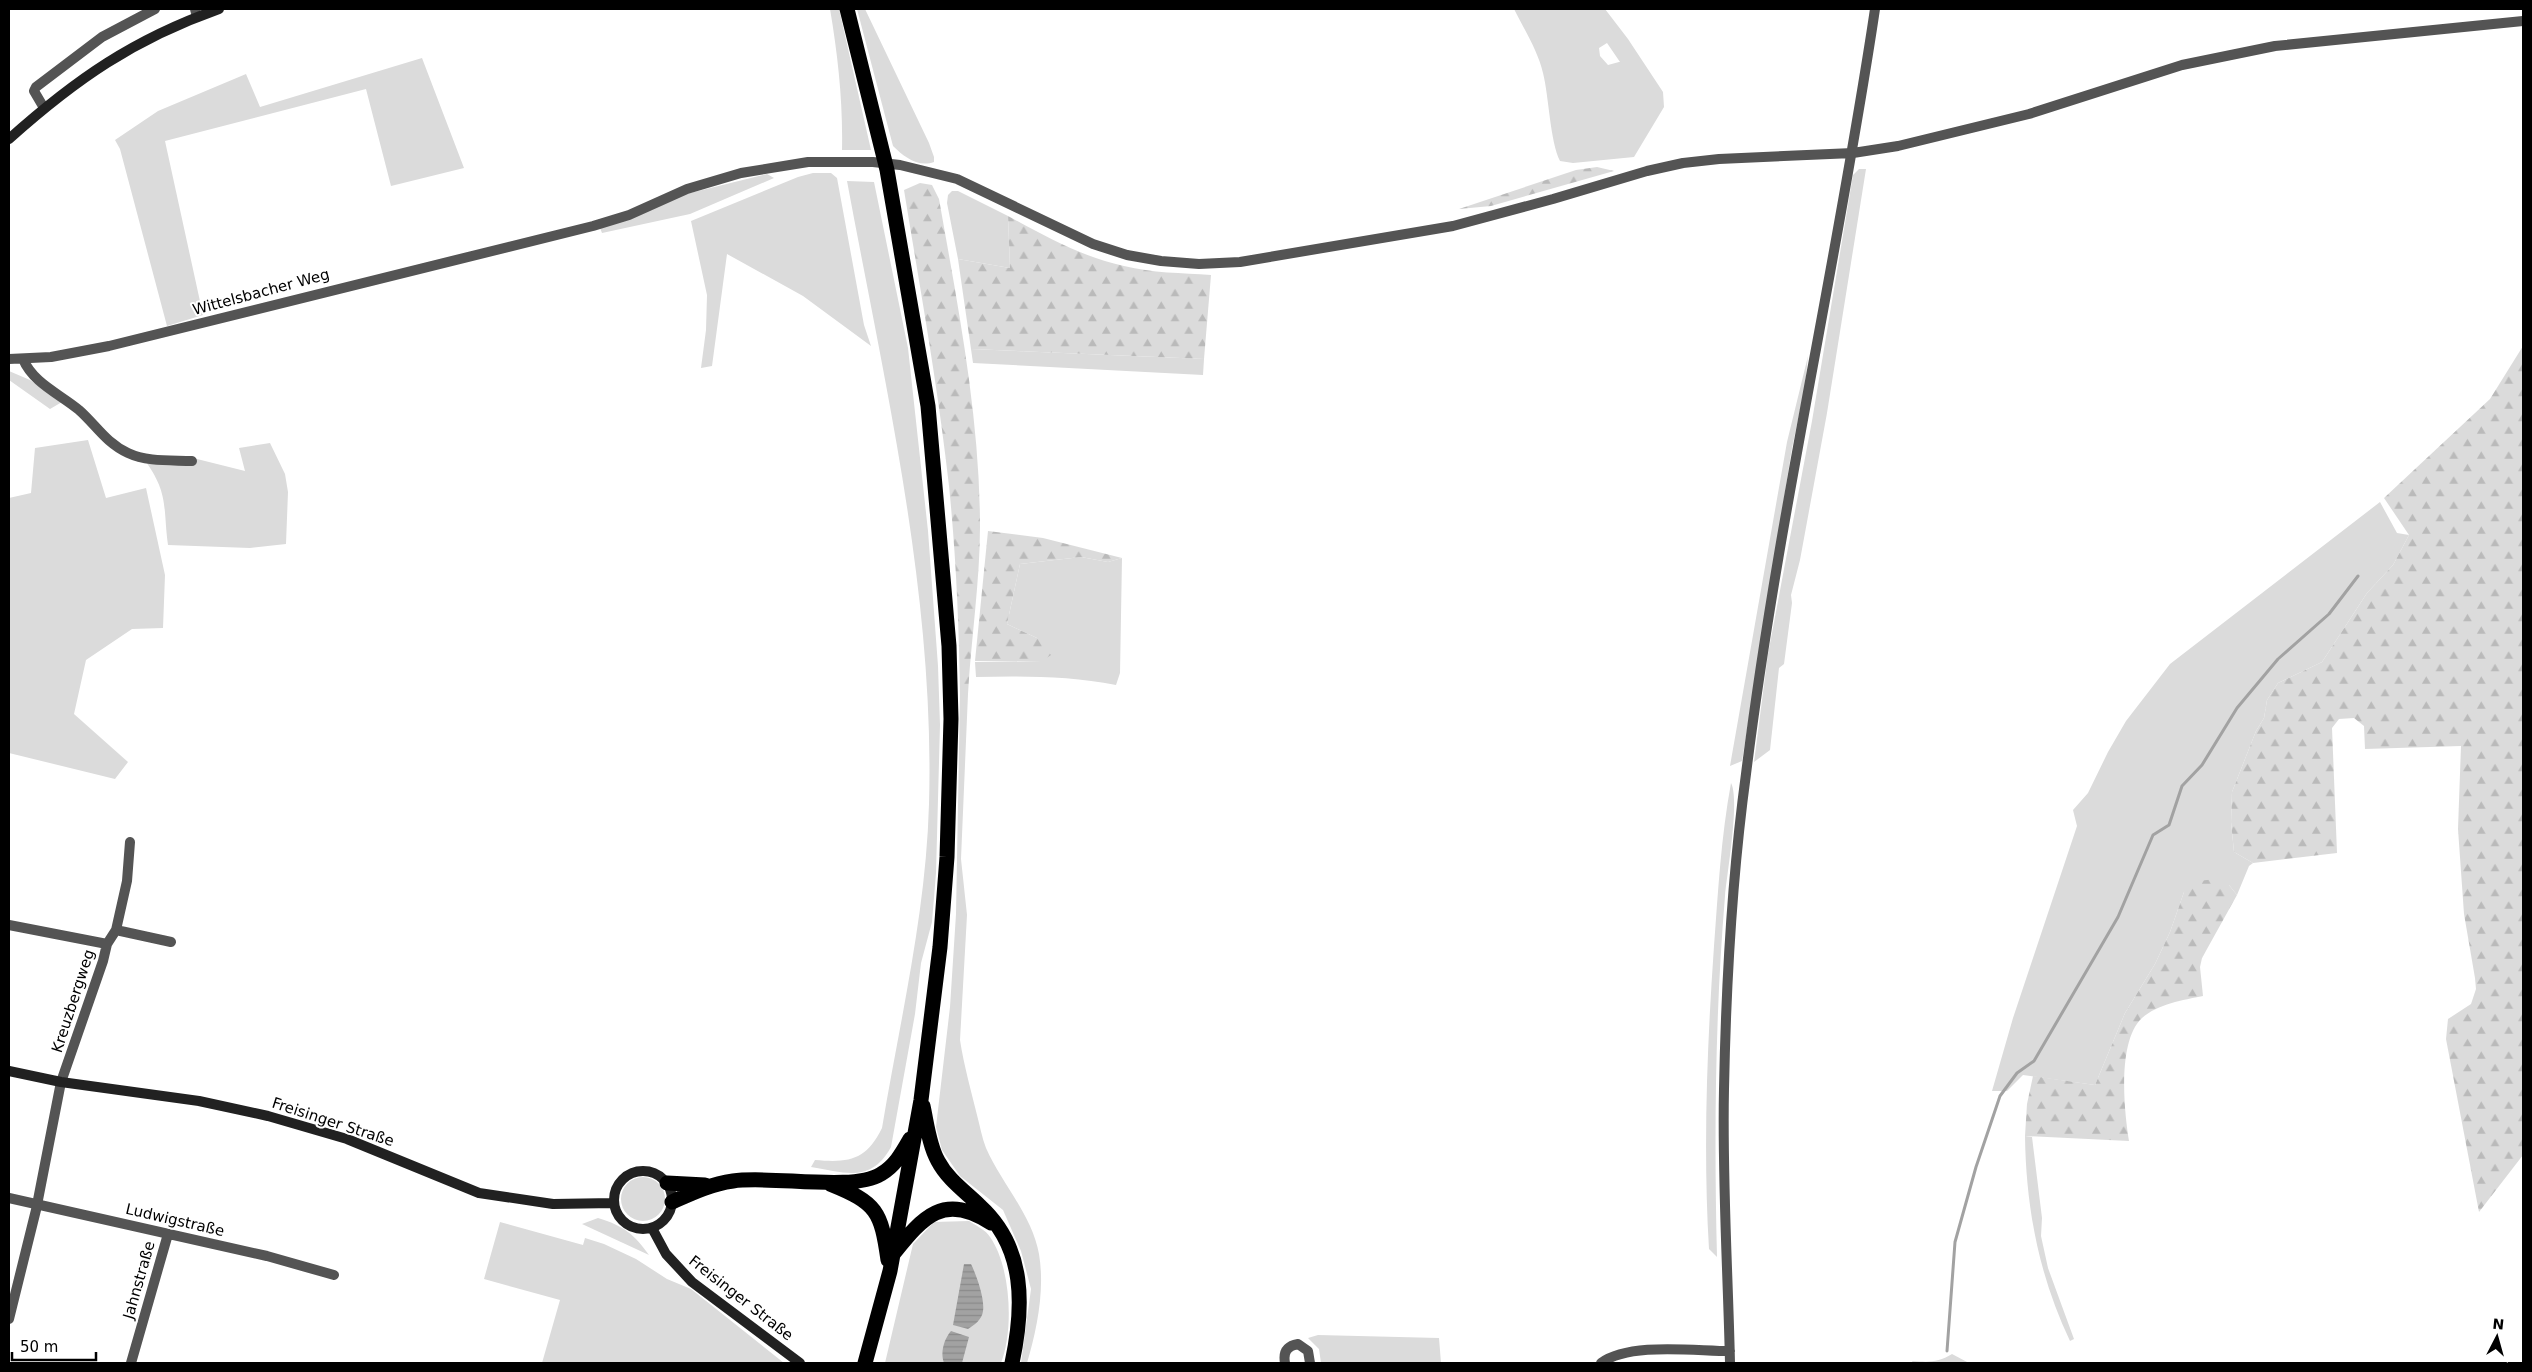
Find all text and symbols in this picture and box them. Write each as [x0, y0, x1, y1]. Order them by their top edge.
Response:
street label: Wittelsbacher Weg [191, 265, 331, 319]
street label: Kreuzbergweg [48, 947, 98, 1055]
street label: Freisinger Straße [270, 1094, 396, 1150]
street label: Ludwigstraße [124, 1200, 226, 1240]
street label: Jahnstraße [119, 1239, 159, 1322]
street label: Freisinger Straße [685, 1252, 797, 1344]
north arrow [2472, 1312, 2522, 1362]
text: N [2492, 1316, 2505, 1333]
scale bar [12, 1330, 96, 1362]
text: 50 m [20, 1338, 58, 1356]

